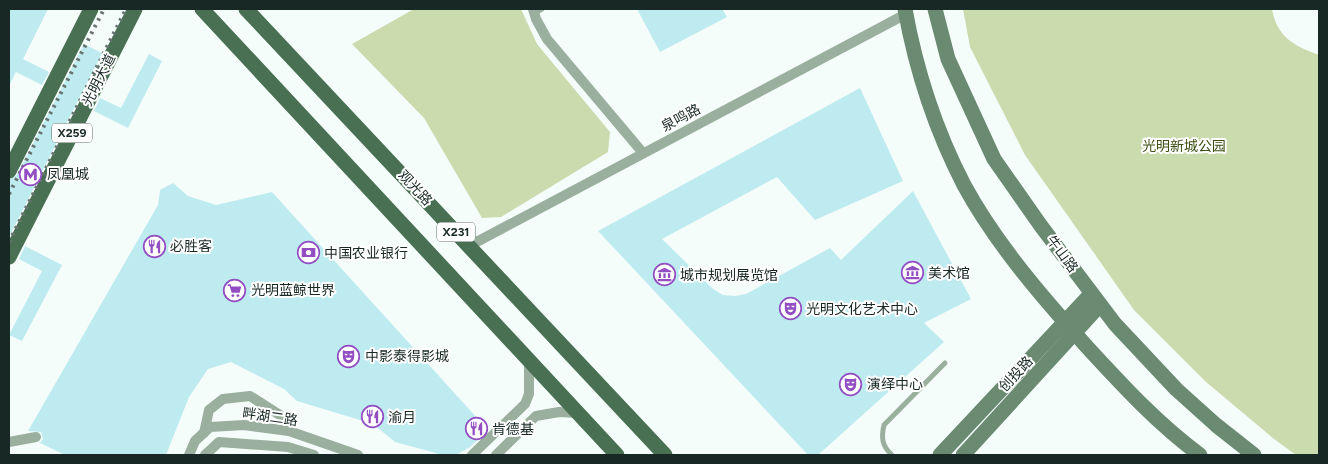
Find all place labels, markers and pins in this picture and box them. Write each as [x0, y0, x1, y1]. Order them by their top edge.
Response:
metro station icon: 凤凰城 [19, 162, 43, 186]
place label: 凤凰城 [47, 166, 89, 183]
restaurant icon: 必胜客 [142, 234, 166, 258]
place label: 必胜客 [170, 238, 212, 255]
bank icon: 中国农业银行 [296, 241, 320, 265]
place label: 中国农业银行 [324, 245, 408, 262]
museum icon: 美术馆 [900, 261, 924, 285]
museum icon: 城市规划展览馆 [652, 263, 676, 287]
place label: 美术馆 [928, 265, 970, 282]
place label: 城市规划展览馆 [680, 267, 778, 284]
supermarket icon: 光明蓝鲸世界 [223, 278, 247, 302]
place label: 光明蓝鲸世界 [251, 282, 335, 299]
theatre icon: 光明文化艺术中心 [778, 297, 802, 321]
place label: 光明文化艺术中心 [806, 301, 918, 318]
theatre icon: 中影泰得影城 [337, 344, 361, 368]
place label: 中影泰得影城 [365, 348, 449, 365]
theatre icon: 演绎中心 [839, 372, 863, 396]
place label: 演绎中心 [867, 376, 923, 393]
restaurant icon: 渝月 [360, 405, 384, 429]
place label: 渝月 [388, 409, 416, 426]
restaurant icon: 肯德基 [464, 417, 488, 441]
place label: 肯德基 [492, 421, 534, 438]

